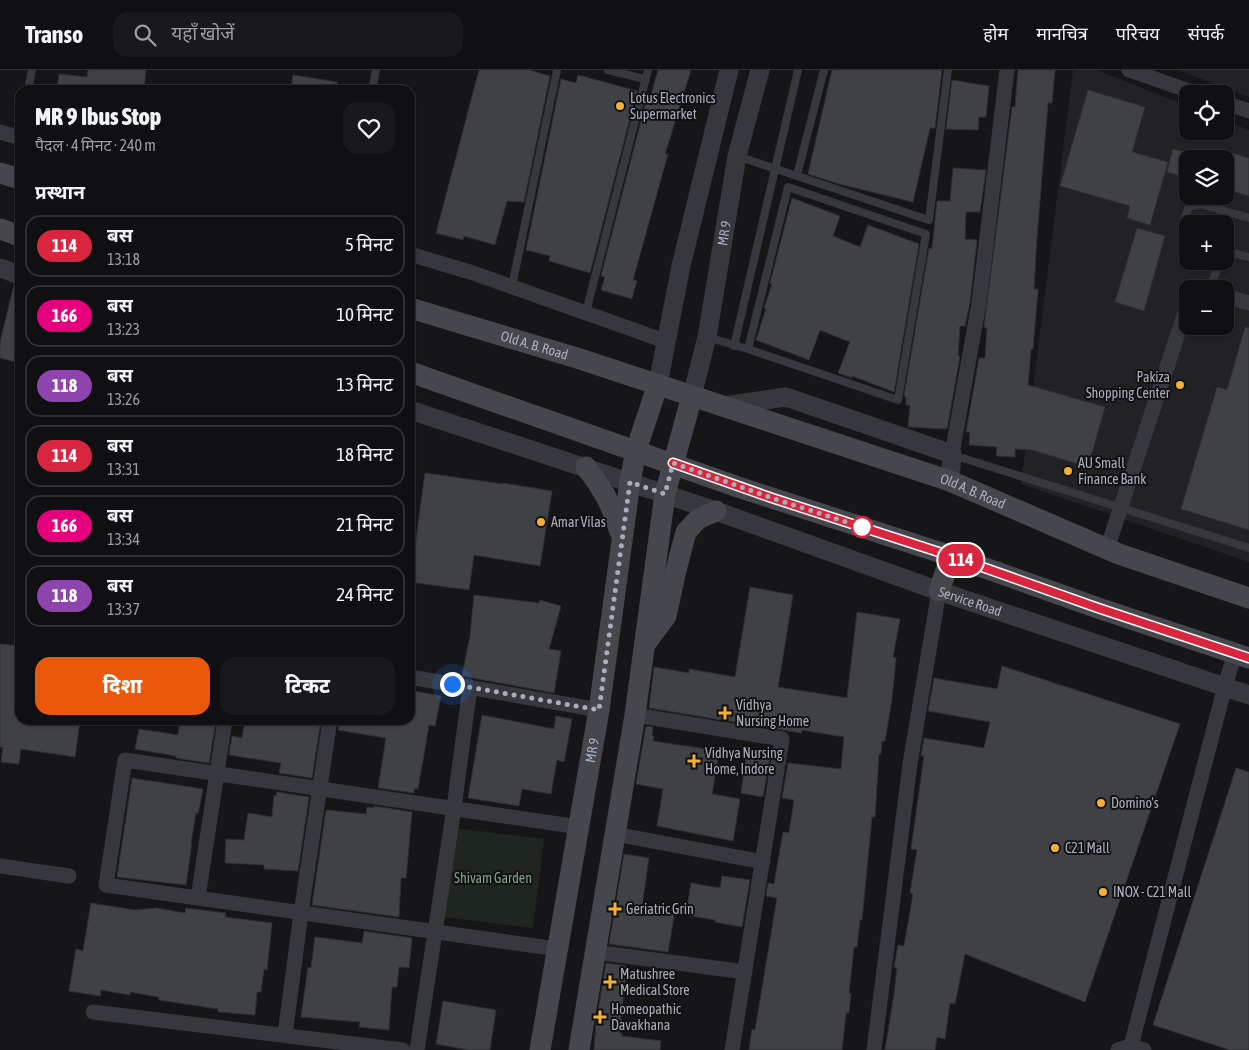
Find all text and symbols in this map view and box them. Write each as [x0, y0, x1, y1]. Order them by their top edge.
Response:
search box [113, 12, 463, 57]
text: Transo [25, 21, 83, 48]
icon: search [131, 21, 159, 49]
text: यहाँ खोजें [171, 22, 234, 44]
text: होम [983, 23, 1008, 44]
text: मानचित्र [1036, 23, 1088, 44]
text: परिचय [1116, 23, 1160, 44]
text: संपर्क [1188, 23, 1224, 44]
map controls [1179, 85, 1234, 335]
button: locate [1179, 85, 1234, 140]
place label: Lotus Electronics Supermarket [630, 90, 716, 122]
marker: Lotus Electronics Supermarket [614, 100, 626, 112]
button: heart [343, 102, 395, 154]
text: MR 9 Ibus Stop [35, 103, 161, 130]
text: पैदल · 4 मिनट · 240 m [35, 136, 156, 154]
button: layers [1179, 150, 1234, 205]
text: प्रस्थान [35, 181, 85, 203]
button: + [1179, 215, 1234, 270]
street label: MR 9 [714, 220, 734, 247]
text: बस [107, 224, 133, 246]
text: 5 मिनट [345, 233, 393, 255]
text: 114 [52, 235, 77, 256]
text: 13:18 [107, 250, 140, 268]
button: − [1179, 280, 1234, 335]
text: बस [107, 294, 133, 316]
text: 10 मिनट [336, 303, 393, 325]
text: 166 [52, 305, 77, 326]
text: 13:23 [107, 320, 140, 338]
street label: Old A. B. Road [499, 328, 570, 363]
text: बस [107, 364, 133, 386]
place label: Pakiza Shopping Center [1086, 369, 1171, 401]
text: 13 मिनट [336, 373, 393, 395]
text: 118 [52, 375, 77, 396]
marker: Pakiza Shopping Center [1174, 379, 1186, 391]
text: 13:26 [107, 390, 140, 408]
text: बस [107, 434, 133, 456]
text: 18 मिनट [336, 443, 393, 465]
text: 114 [52, 445, 77, 466]
place label: AU Small Finance Bank [1078, 455, 1147, 487]
text: 13:31 [107, 460, 140, 478]
marker: AU Small Finance Bank [1062, 465, 1074, 477]
street label: Old A. B. Road [938, 470, 1008, 512]
text: बस [107, 504, 133, 526]
text: 21 मिनट [336, 513, 393, 535]
place label: Amar Vilas [551, 514, 606, 530]
text: 166 [52, 515, 77, 536]
marker: Amar Vilas [535, 516, 547, 528]
unlabelled marker [851, 516, 873, 538]
text: 13:34 [107, 530, 140, 548]
line badge: 114 [932, 544, 990, 576]
text: 114 [948, 549, 974, 570]
text: बस [107, 574, 133, 596]
text: 24 मिनट [336, 583, 393, 605]
street label: Service Road [936, 583, 1004, 619]
text: 118 [52, 585, 77, 606]
text: 13:37 [107, 600, 140, 618]
button: दिशा [35, 657, 210, 715]
button: टिकट [220, 657, 395, 715]
your location [440, 672, 465, 697]
place label: Vidhya Nursing Home [736, 697, 809, 729]
marker: Vidhya Nursing Home [718, 706, 732, 720]
street label: MR 9 [582, 737, 602, 764]
place label: Vidhya Nursing Home, Indore [705, 745, 783, 777]
marker: Vidhya Nursing Home, Indore [687, 754, 701, 768]
place label: Domino's [1111, 795, 1159, 811]
marker: Domino's [1095, 797, 1107, 809]
place label: C21 Mall [1065, 840, 1110, 856]
marker: C21 Mall [1049, 842, 1061, 854]
park label: Shivam Garden [454, 870, 532, 886]
place label: INOX - C21 Mall [1113, 884, 1191, 900]
marker: INOX - C21 Mall [1097, 886, 1109, 898]
place label: Geriatric Grin [626, 901, 694, 917]
marker: Geriatric Grin [608, 902, 622, 916]
place label: Matushree Medical Store [620, 966, 690, 998]
marker: Matushree Medical Store [604, 976, 616, 988]
place label: Homeopathic Davakhana [611, 1001, 682, 1033]
marker: Homeopathic Davakhana [593, 1010, 607, 1024]

